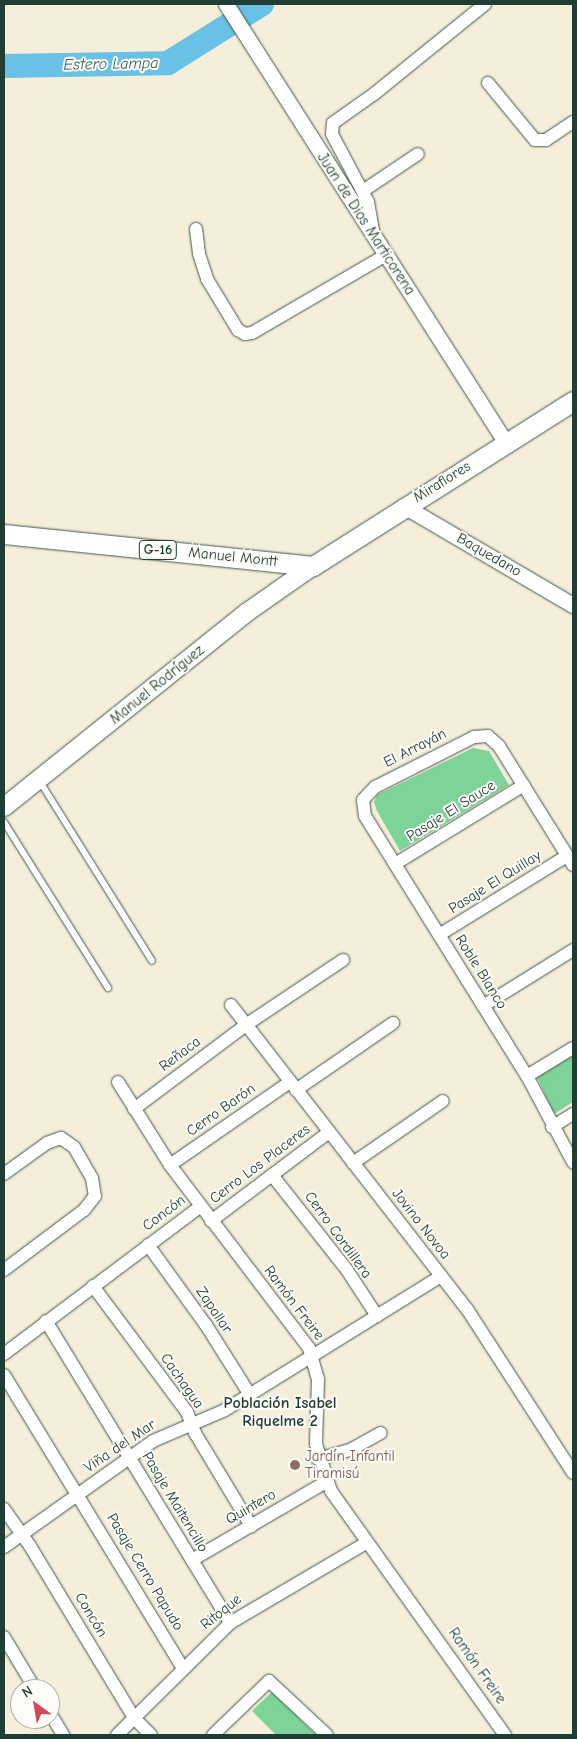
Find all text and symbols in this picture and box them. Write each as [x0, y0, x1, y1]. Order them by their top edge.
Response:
water label: Estero Lampa [63, 54, 159, 74]
street label: Juan de Dios Marticorena [313, 149, 419, 299]
street label: Miraflores [410, 457, 474, 507]
street label: Baquedano [453, 529, 525, 581]
road number: G-16 [138, 538, 178, 562]
street label: Manuel Montt [188, 543, 278, 571]
street label: Manuel Rodríguez [106, 642, 208, 728]
street label: El Arrayán [381, 725, 449, 771]
street label: Pasaje El Sauce [403, 777, 499, 845]
street label: Pasaje El Quillay [445, 846, 545, 918]
street label: Roble Blanco [451, 931, 511, 1013]
street label: Reñaca [156, 1033, 204, 1075]
street label: Cerro Barón [183, 1080, 259, 1140]
street label: Cerro Los Placeres [206, 1120, 314, 1208]
street label: Jovino Novoa [388, 1185, 454, 1263]
street label: Cerro Cordillera [300, 1188, 376, 1282]
street label: Concón [139, 1191, 189, 1235]
street label: Ramón Freire [260, 1262, 328, 1344]
street label: Zapallar [192, 1283, 236, 1337]
street label: Cachagua [156, 1350, 208, 1412]
district label: Población Isabel Riquelme 2 [224, 1393, 336, 1431]
street label: Viña del Mar [81, 1415, 159, 1477]
place label: Jardín Infantil Tiramisú [305, 1447, 395, 1482]
street label: Pasaje Maitencillo [138, 1448, 212, 1556]
marker: Jardín Infantil Tiramisú [289, 1459, 301, 1471]
street label: Quintero [223, 1485, 279, 1529]
street label: Pasaje Cerro Papudo [103, 1510, 187, 1634]
street label: Concón [71, 1589, 111, 1641]
street label: Ritoque [197, 1590, 245, 1634]
street label: Ramón Freire [444, 1625, 510, 1707]
north arrow [10, 1679, 60, 1729]
text: N [19, 1682, 36, 1701]

